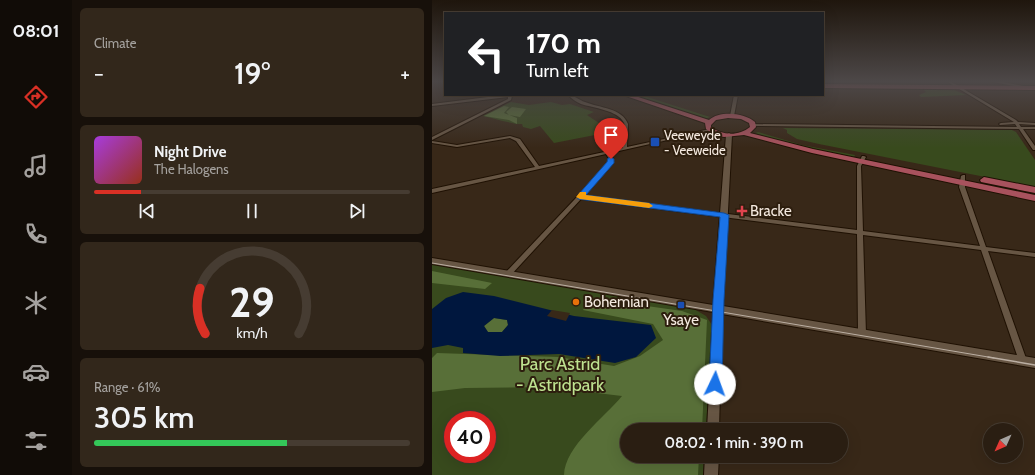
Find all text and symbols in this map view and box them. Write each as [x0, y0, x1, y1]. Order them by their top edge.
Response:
text: 08:01 [13, 20, 59, 42]
text: 170 m [526, 26, 601, 60]
icon: left [460, 28, 512, 80]
text: Climate [94, 35, 136, 51]
text: 19° [234, 55, 270, 92]
text: − [94, 60, 104, 87]
text: + [400, 60, 410, 87]
text: Turn left [526, 60, 589, 82]
icon: directions [22, 83, 50, 111]
pin [594, 118, 628, 159]
icon: arrive [600, 124, 622, 146]
place label: Veeweyde - Veeweide [664, 127, 726, 158]
marker: Veeweyde - Veeweide [649, 136, 661, 148]
text: Night Drive [154, 143, 227, 161]
icon: music [22, 152, 50, 180]
text: The Halogens [154, 161, 229, 177]
icon: previous [136, 200, 158, 222]
icon: pause [241, 200, 263, 222]
icon: next [346, 200, 368, 222]
place label: Bracke [750, 202, 792, 220]
marker: Bracke [737, 206, 747, 216]
icon: phone [22, 220, 50, 248]
text: 29 [229, 277, 275, 327]
icon: climate [22, 289, 50, 317]
place label: Bohemian [584, 293, 649, 311]
marker: Bohemian [571, 297, 581, 307]
marker: Ysaye [676, 300, 686, 310]
place label: Ysaye [662, 311, 699, 329]
text: km/h [236, 323, 268, 341]
park label: Parc Astrid - Astridpark [516, 353, 605, 396]
icon: car [22, 358, 50, 386]
position arrow [694, 363, 736, 405]
text: Range · 61% [94, 379, 161, 395]
text: 305 km [94, 399, 195, 436]
speed limit sign: 40 [444, 411, 496, 463]
north arrow [983, 423, 1023, 463]
map controls [983, 423, 1023, 463]
icon: filters [22, 427, 50, 455]
text: 08:02 · 1 min · 390 m [665, 434, 803, 452]

